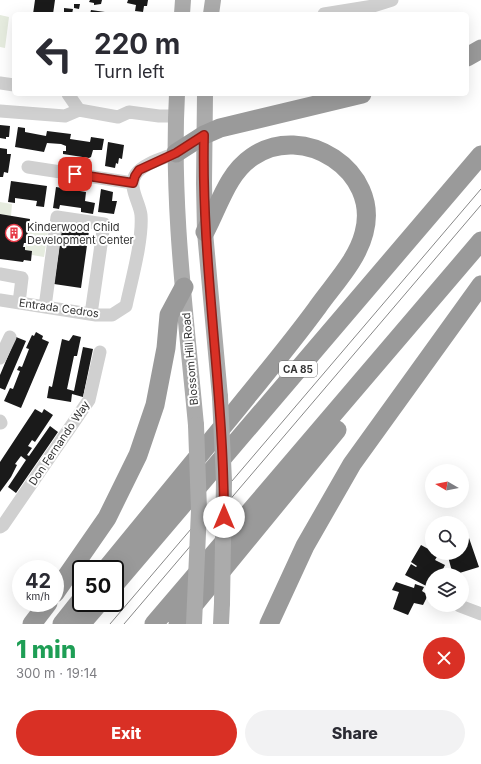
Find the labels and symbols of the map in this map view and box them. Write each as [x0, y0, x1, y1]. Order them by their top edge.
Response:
pin [58, 157, 92, 191]
place label: Kinderwood Child Development Center [27, 220, 134, 247]
building icon: Kinderwood Child Development Center [4, 223, 24, 243]
street label: Entrada Cedros [18, 295, 100, 321]
street label: Blossom Hill Road [179, 312, 201, 406]
road number: CA 85 [279, 361, 317, 377]
street label: Don Fernando Way [26, 398, 92, 488]
north arrow [425, 464, 469, 508]
position arrow [203, 496, 245, 538]
speed limit sign: 50 [72, 560, 124, 612]

